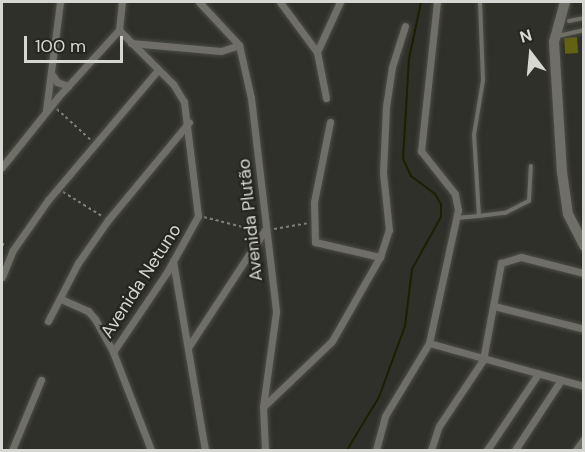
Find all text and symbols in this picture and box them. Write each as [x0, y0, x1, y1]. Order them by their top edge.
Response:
scale bar [27, 24, 126, 62]
north arrow [501, 24, 561, 84]
text: N [517, 25, 534, 48]
text: 100 m [35, 34, 86, 58]
street label: Avenida Plutão [233, 158, 267, 282]
street label: Avenida Netuno [96, 220, 186, 342]

